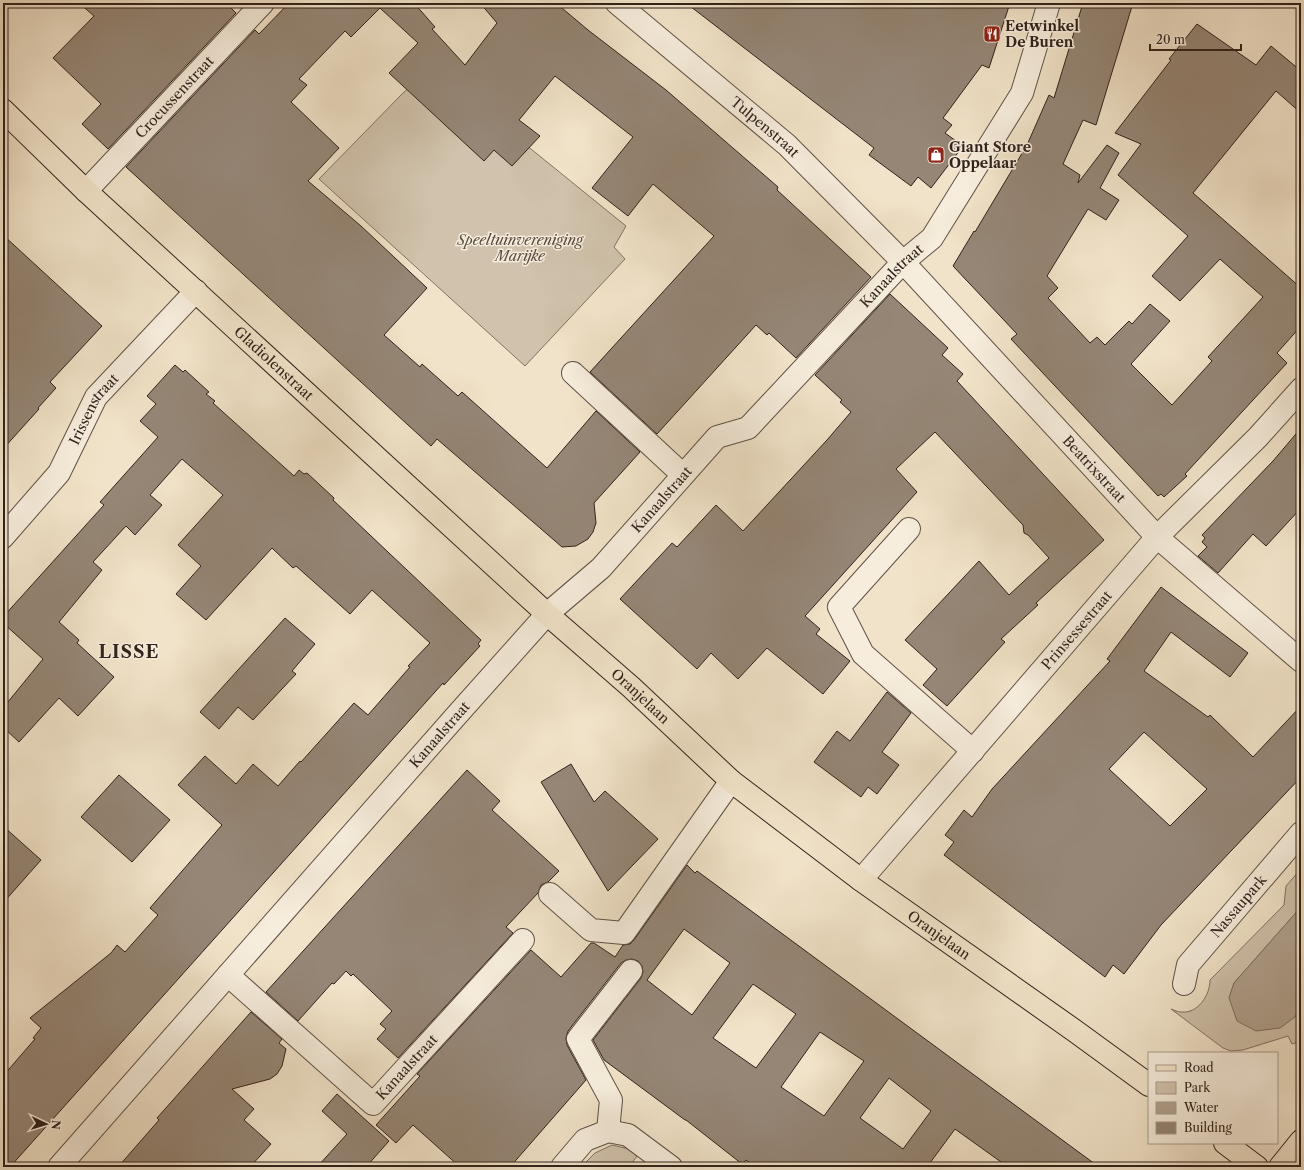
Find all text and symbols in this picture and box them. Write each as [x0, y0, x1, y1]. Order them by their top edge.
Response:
place label: Eetwinkel De Buren [1005, 17, 1079, 51]
restaurant icon: Eetwinkel De Buren [982, 24, 1002, 44]
scale bar [1150, 26, 1241, 52]
text: 20 m [1156, 32, 1185, 47]
street label: Crocussenstraat [131, 52, 218, 142]
street label: Tulpenstraat [727, 93, 803, 161]
place label: Giant Store Oppelaar [949, 138, 1031, 172]
shop icon: Giant Store Oppelaar [926, 145, 946, 165]
park label: Speeltuinvereniging Marijke [456, 231, 585, 265]
street label: Kanaalstraat [856, 240, 927, 311]
street label: Gladiolenstraat [230, 322, 317, 404]
street label: Irissenstraat [65, 370, 122, 448]
street label: Beatrixstraat [1059, 432, 1130, 506]
street label: Kanaalstraat [628, 463, 696, 536]
street label: Prinsessestraat [1038, 587, 1116, 673]
district label: LISSE [98, 641, 160, 663]
street label: Oranjelaan [607, 665, 674, 728]
street label: Kanaalstraat [406, 698, 474, 772]
street label: Nassaupark [1207, 870, 1271, 941]
street label: Oranjelaan [904, 907, 974, 964]
street label: Kanaalstraat [372, 1031, 441, 1104]
legend [1148, 1052, 1278, 1144]
text: Road [1184, 1060, 1214, 1075]
text: Park [1184, 1080, 1211, 1095]
text: Water [1183, 1100, 1218, 1115]
north arrow [26, 1104, 66, 1144]
text: N [49, 1119, 63, 1130]
text: Building [1184, 1120, 1232, 1135]

